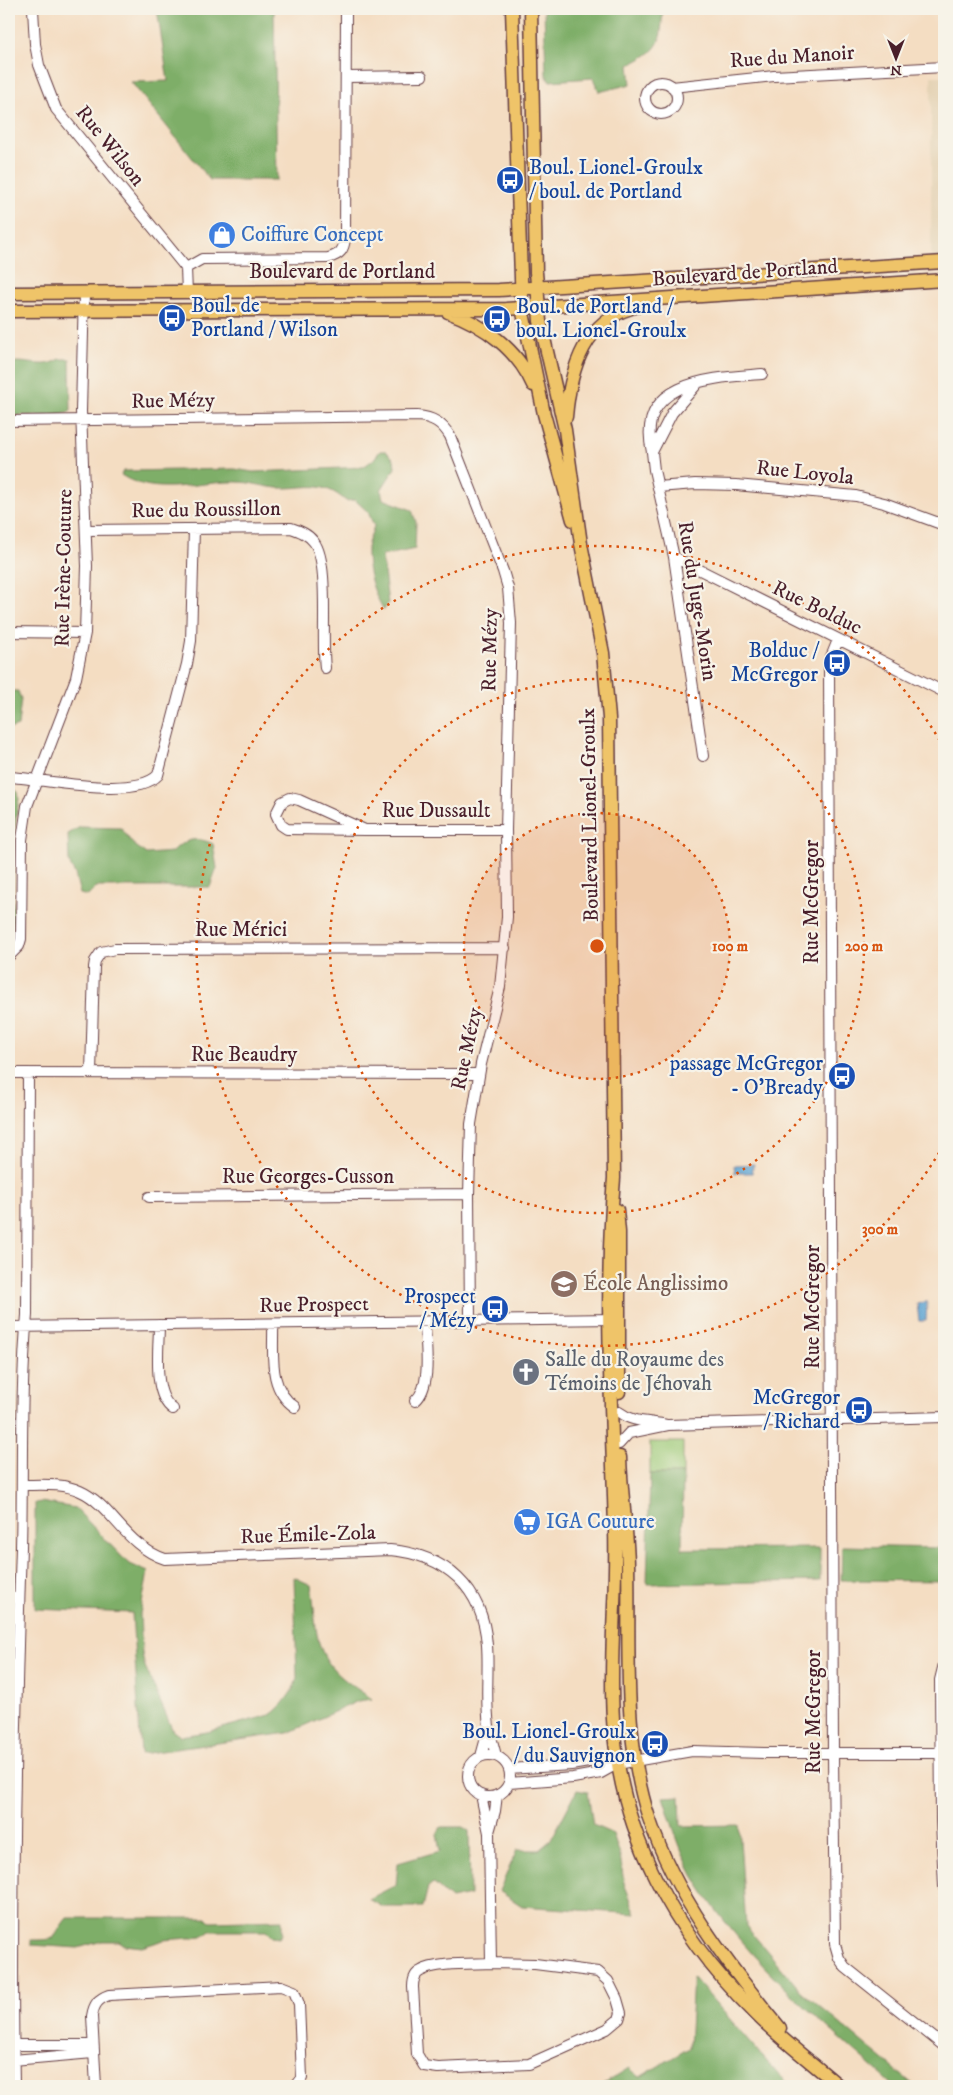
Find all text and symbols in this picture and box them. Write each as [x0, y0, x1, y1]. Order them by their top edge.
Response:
north arrow [870, 32, 920, 82]
street label: Rue du Manoir [729, 40, 855, 74]
text: N [890, 61, 902, 79]
street label: Rue Wilson [70, 100, 150, 192]
place label: Boul. Lionel-Groulx / boul. de Portland [529, 155, 703, 205]
bus stop icon: Boul. Lionel-Groulx / boul. de Portland [495, 165, 525, 195]
shop icon: Coiffure Concept [207, 220, 237, 250]
place label: Coiffure Concept [241, 222, 384, 248]
street label: Boulevard de Portland [651, 253, 839, 292]
street label: Boulevard de Portland [249, 259, 436, 285]
place label: Boul. de Portland / Wilson [191, 293, 338, 343]
place label: Boul. de Portland / boul. Lionel-Groulx [516, 294, 687, 344]
bus stop icon: Boul. de Portland / Wilson [157, 303, 187, 333]
bus stop icon: Boul. de Portland / boul. Lionel-Groulx [482, 304, 512, 334]
street label: Rue Mézy [131, 387, 216, 415]
street label: Rue Loyola [755, 455, 855, 491]
street label: Rue Irène-Couture [50, 488, 78, 647]
street label: Rue du Roussillon [131, 496, 281, 524]
street label: Rue du Juge-Morin [672, 519, 722, 683]
street label: Rue Bolduc [768, 575, 866, 641]
street label: Rue Mézy [476, 607, 504, 692]
place label: Bolduc / McGregor [731, 638, 820, 688]
bus stop icon: Bolduc / McGregor [822, 648, 852, 678]
street label: Boulevard Lionel-Groulx [575, 708, 605, 922]
street label: Rue Dussault [381, 798, 491, 824]
street label: Rue McGregor [799, 840, 825, 964]
street label: Rue Mérici [195, 917, 287, 943]
centre of rings [588, 937, 606, 955]
text: 100 m [712, 937, 749, 956]
text: 200 m [845, 937, 884, 956]
street label: Rue Mézy [446, 1004, 489, 1093]
street label: Rue Beaudry [191, 1042, 298, 1068]
place label: passage McGregor - O'Bready [669, 1051, 824, 1101]
bus stop icon: passage McGregor - O'Bready [827, 1061, 857, 1091]
street label: Rue Georges-Cusson [222, 1164, 394, 1190]
text: 300 m [862, 1220, 899, 1239]
street label: Rue McGregor [800, 1245, 826, 1369]
school or university icon: École Anglissimo [549, 1269, 579, 1299]
place label: École Anglissimo [583, 1270, 728, 1297]
place label: Prospect / Mézy [404, 1284, 477, 1334]
street label: Rue Prospect [259, 1291, 369, 1319]
bus stop icon: Prospect / Mézy [480, 1294, 510, 1324]
place label: Salle du Royaume des Témoins de Jéhovah [545, 1347, 724, 1397]
church icon: Salle du Royaume des Témoins de Jéhovah [511, 1357, 541, 1387]
place label: McGregor / Richard [753, 1385, 841, 1435]
bus stop icon: McGregor / Richard [844, 1395, 874, 1425]
supermarket icon: IGA Couture [512, 1507, 542, 1537]
place label: IGA Couture [546, 1509, 655, 1535]
street label: Rue Émile-Zola [240, 1519, 376, 1550]
street label: Rue McGregor [801, 1650, 827, 1774]
place label: Boul. Lionel-Groulx / du Sauvignon [462, 1719, 636, 1769]
bus stop icon: Boul. Lionel-Groulx / du Sauvignon [640, 1729, 670, 1759]

